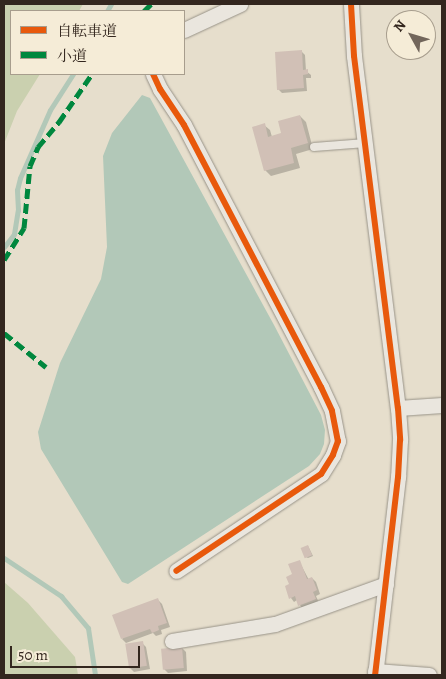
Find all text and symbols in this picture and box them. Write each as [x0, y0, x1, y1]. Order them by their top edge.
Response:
legend [10, 10, 185, 75]
north arrow [386, 10, 436, 60]
text: N [389, 16, 410, 36]
text: 自転車道 [57, 21, 117, 41]
text: 小道 [57, 46, 87, 66]
scale bar [12, 636, 142, 668]
text: 50 m [18, 645, 48, 665]

